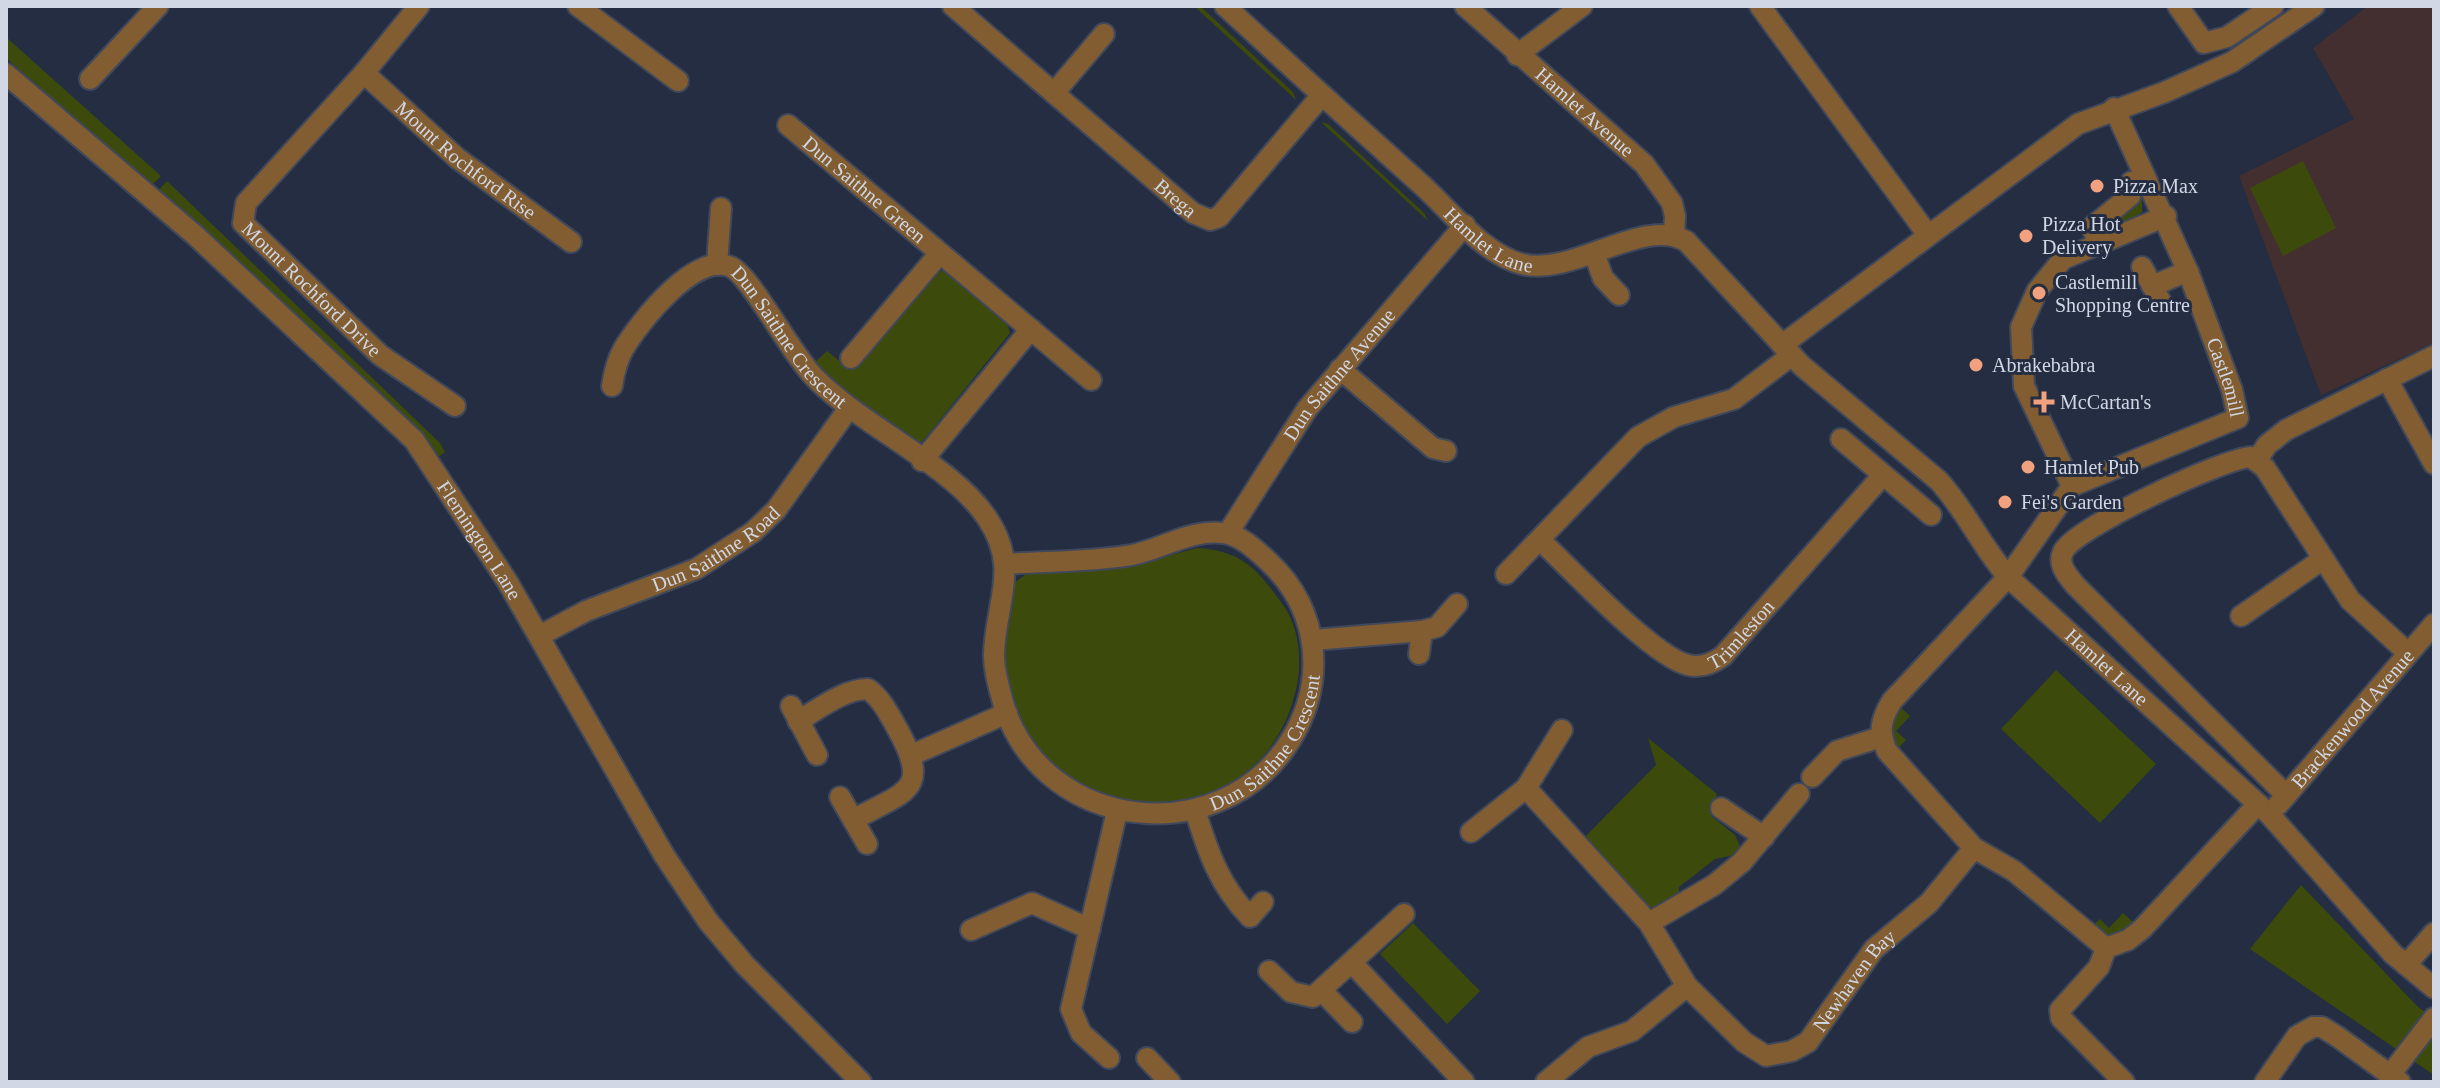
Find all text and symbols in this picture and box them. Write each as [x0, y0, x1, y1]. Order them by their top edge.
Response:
street label: Hamlet Avenue [1531, 63, 1639, 161]
street label: Mount Rochford Rise [391, 96, 540, 223]
street label: Dun Saithne Green [799, 132, 930, 247]
street label: Brega [1150, 174, 1201, 222]
place label: Pizza Max [2113, 175, 2198, 197]
marker: Pizza Max [2088, 177, 2106, 195]
street label: Hamlet Lane [1440, 202, 1534, 277]
place label: Pizza Hot Delivery [2042, 213, 2121, 259]
street label: Mount Rochford Drive [238, 217, 386, 361]
marker: Pizza Hot Delivery [2017, 227, 2035, 245]
street label: Dun Saithne Crescent [727, 261, 852, 412]
place label: Castlemill Shopping Centre [2055, 271, 2190, 317]
marker: Castlemill Shopping Centre [2030, 284, 2048, 302]
street label: Dun Saithne Avenue [1279, 304, 1399, 445]
street label: Castlemill [2203, 335, 2249, 419]
place label: Abrakebabra [1992, 354, 2095, 376]
marker: Abrakebabra [1967, 356, 1985, 374]
place label: McCartan's [2060, 391, 2152, 413]
marker: McCartan's [2035, 393, 2053, 411]
place label: Hamlet Pub [2044, 456, 2139, 478]
marker: Hamlet Pub [2019, 458, 2037, 476]
street label: Flemington Lane [433, 477, 526, 603]
place label: Fei's Garden [2021, 491, 2122, 513]
marker: Fei's Garden [1996, 493, 2014, 511]
street label: Dun Saithne Road [649, 502, 784, 596]
street label: Trimleston [1704, 595, 1779, 674]
street label: Hamlet Lane [2061, 624, 2153, 710]
street label: Brackenwood Avenue [2287, 645, 2418, 792]
street label: Dun Saithne Crescent [1206, 673, 1324, 815]
street label: Newhaven Bay [1808, 925, 1900, 1036]

